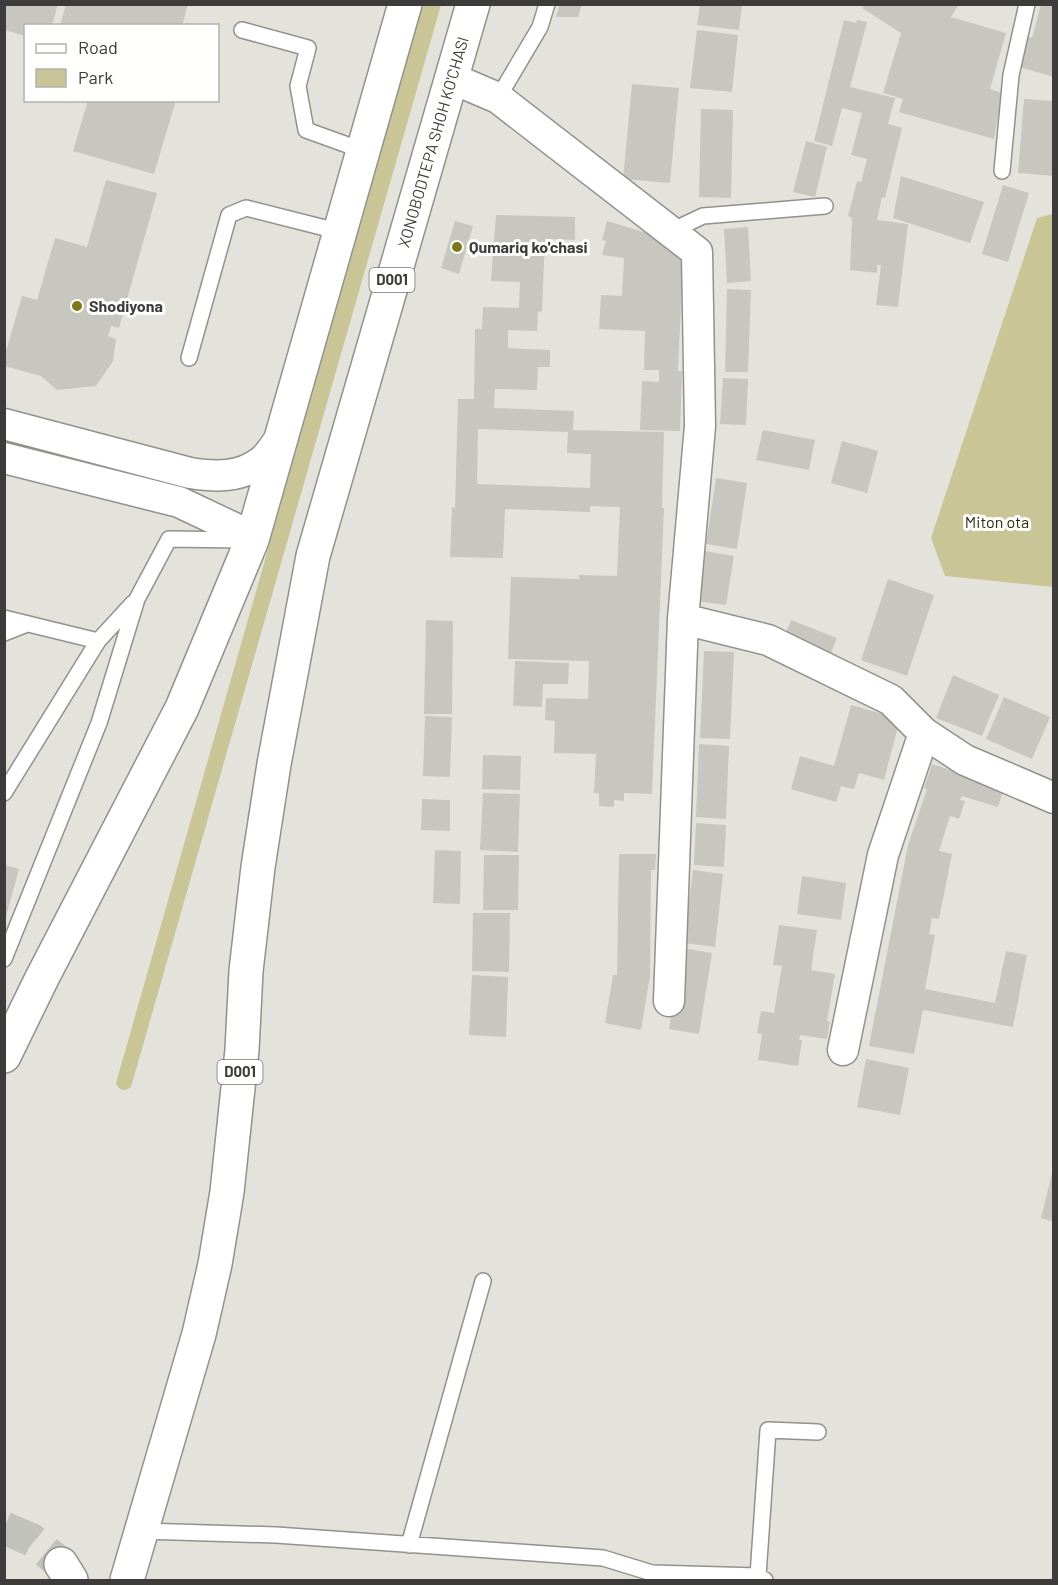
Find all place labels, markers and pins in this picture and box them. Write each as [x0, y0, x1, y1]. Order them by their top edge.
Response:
place label: Qumariq ko'chasi [469, 237, 588, 256]
marker: Qumariq ko'chasi [450, 240, 464, 254]
place label: Shodiyona [89, 296, 163, 315]
marker: Shodiyona [70, 299, 84, 313]

